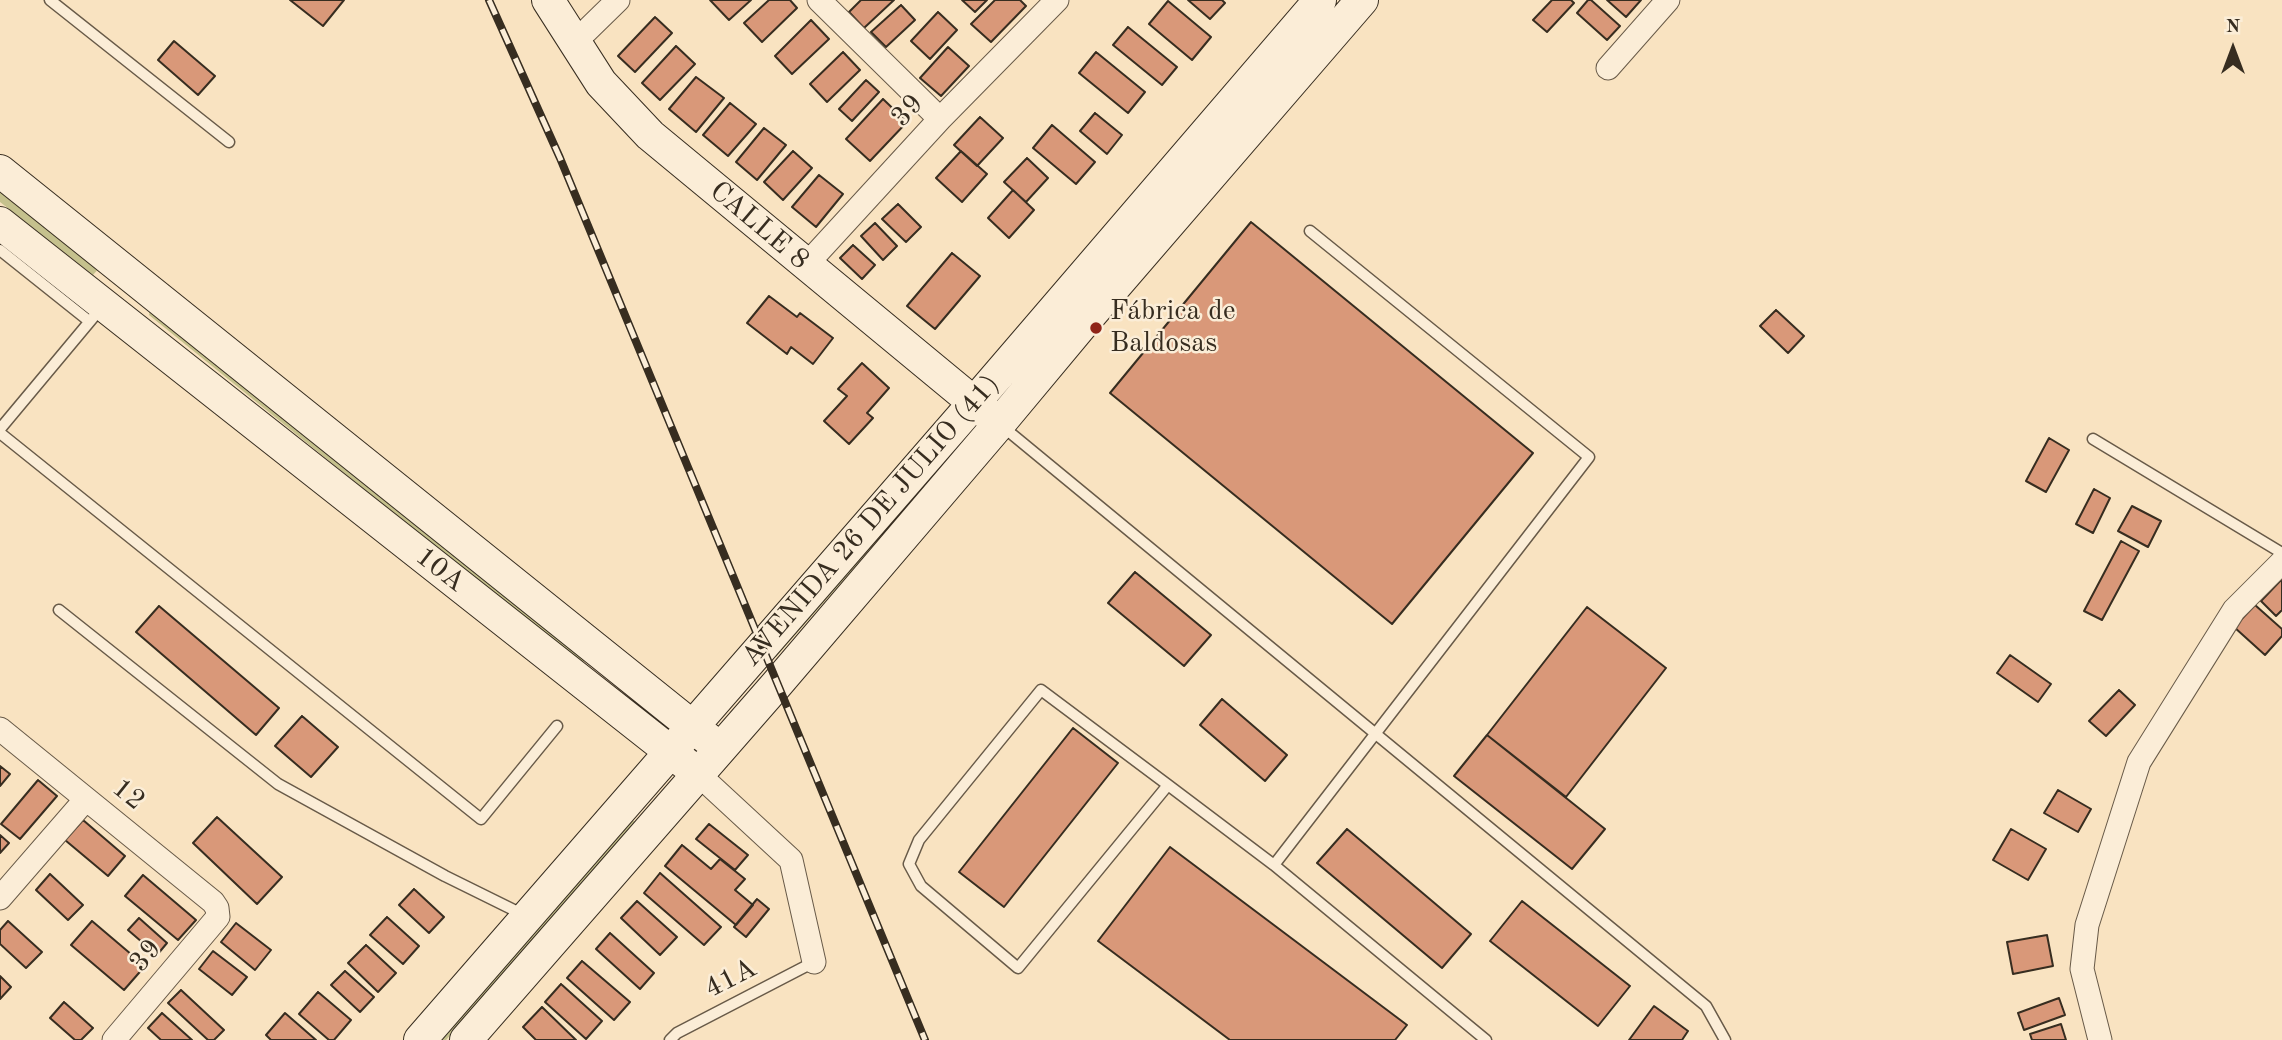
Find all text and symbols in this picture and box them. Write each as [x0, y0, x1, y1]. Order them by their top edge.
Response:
north arrow [2198, 14, 2268, 84]
text: N [2226, 18, 2240, 37]
street label: 39 [885, 88, 931, 134]
street label: CALLE 8 [702, 175, 816, 277]
place label: Fábrica de Baldosas [1110, 295, 1236, 361]
marker: Fábrica de Baldosas [1088, 320, 1104, 336]
street label: AVENIDA 26 DE JULIO (41) [735, 368, 1007, 674]
street label: 10A [408, 540, 472, 600]
street label: 12 [105, 772, 151, 818]
street label: 39 [123, 933, 169, 979]
street label: 41A [699, 952, 763, 1006]

